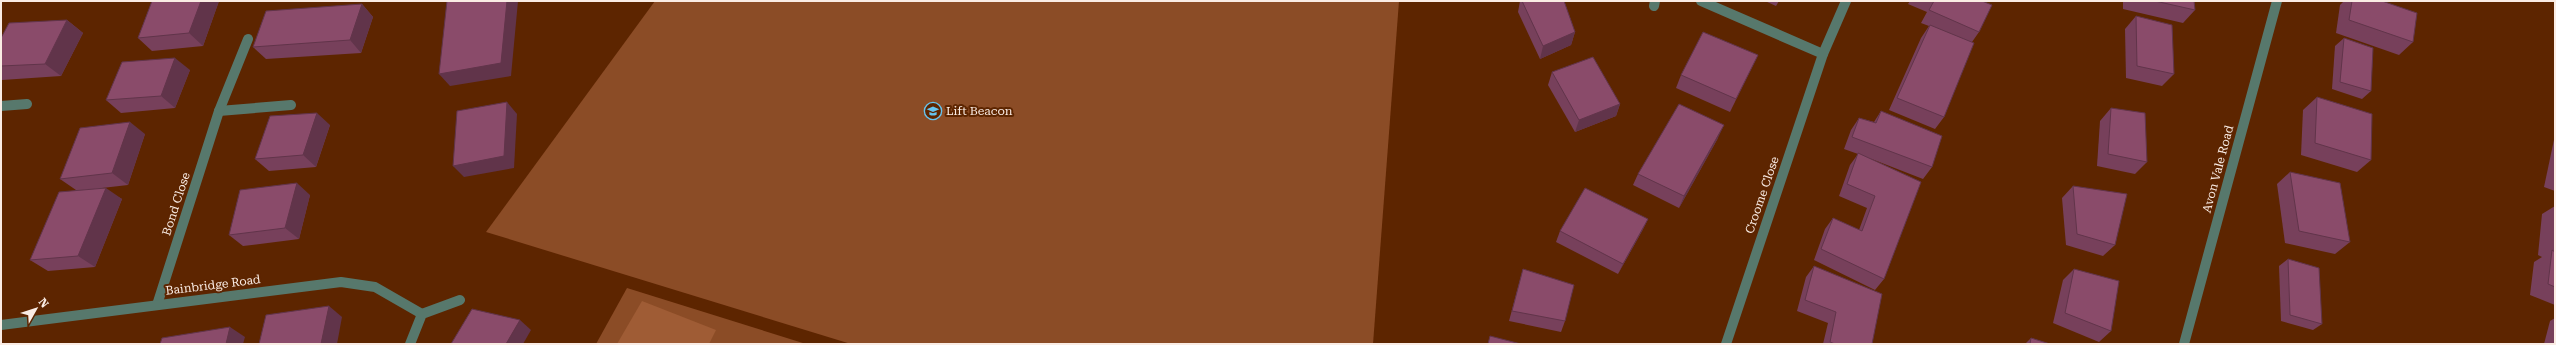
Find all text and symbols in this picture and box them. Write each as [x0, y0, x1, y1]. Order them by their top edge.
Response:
school or university icon: Lift Beacon [923, 101, 943, 121]
place label: Lift Beacon [946, 104, 1013, 118]
street label: Avon Vale Road [2200, 124, 2236, 214]
street label: Croome Close [1742, 154, 1782, 235]
street label: Bond Close [159, 170, 193, 237]
street label: Bainbridge Road [165, 272, 262, 298]
north arrow [16, 289, 56, 329]
text: N [36, 296, 51, 311]

